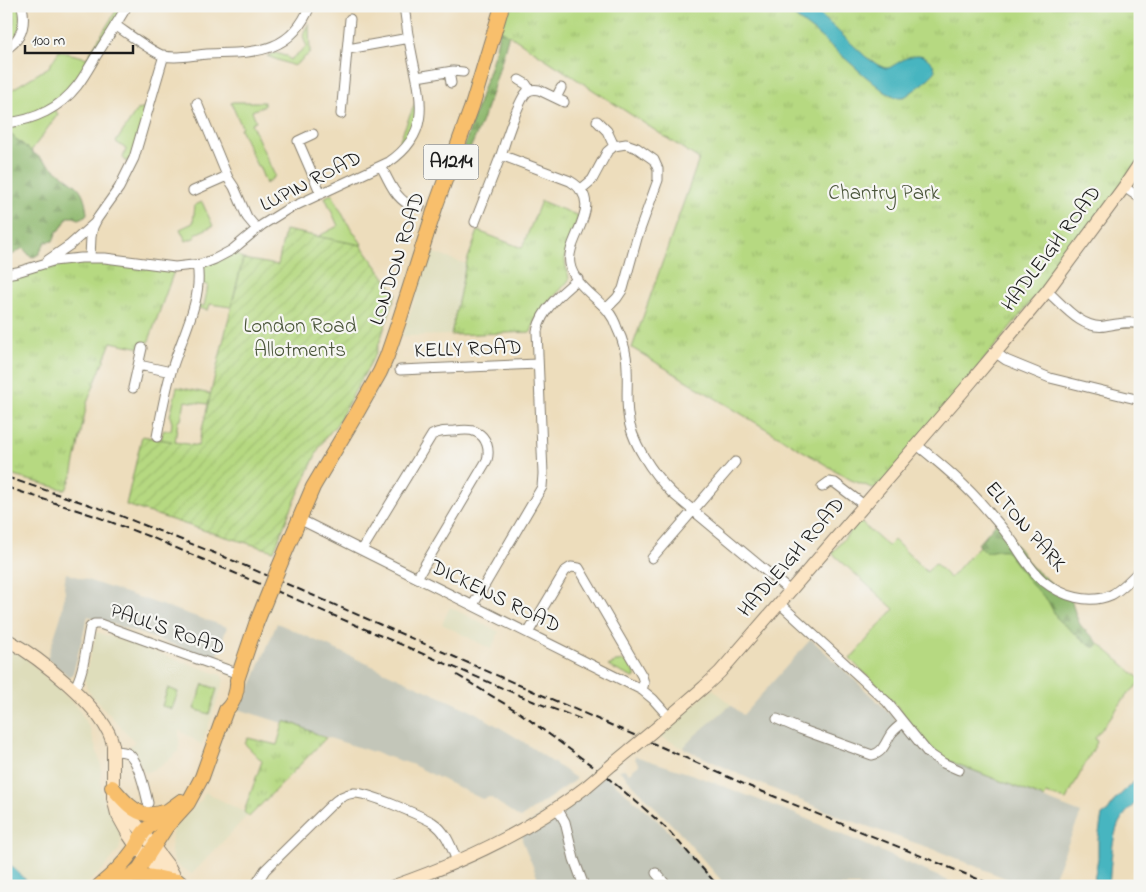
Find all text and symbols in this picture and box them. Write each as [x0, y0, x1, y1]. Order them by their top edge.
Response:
scale bar [25, 22, 132, 54]
text: 100 m [32, 30, 65, 52]
street label: LUPIN ROAD [255, 144, 367, 220]
road number: A1214 [424, 144, 478, 180]
park label: Chantry Park [828, 179, 941, 211]
street label: HADLEIGH ROAD [995, 180, 1109, 318]
street label: LONDON ROAD [362, 189, 434, 329]
park label: London Road Allotments [243, 312, 357, 366]
street label: KELLY ROAD [414, 333, 522, 367]
street label: ELTON PARK [977, 475, 1073, 579]
street label: HADLEIGH ROAD [731, 491, 853, 625]
street label: DICKENS ROAD [424, 552, 565, 642]
street label: PAUL'S ROAD [105, 596, 229, 664]

